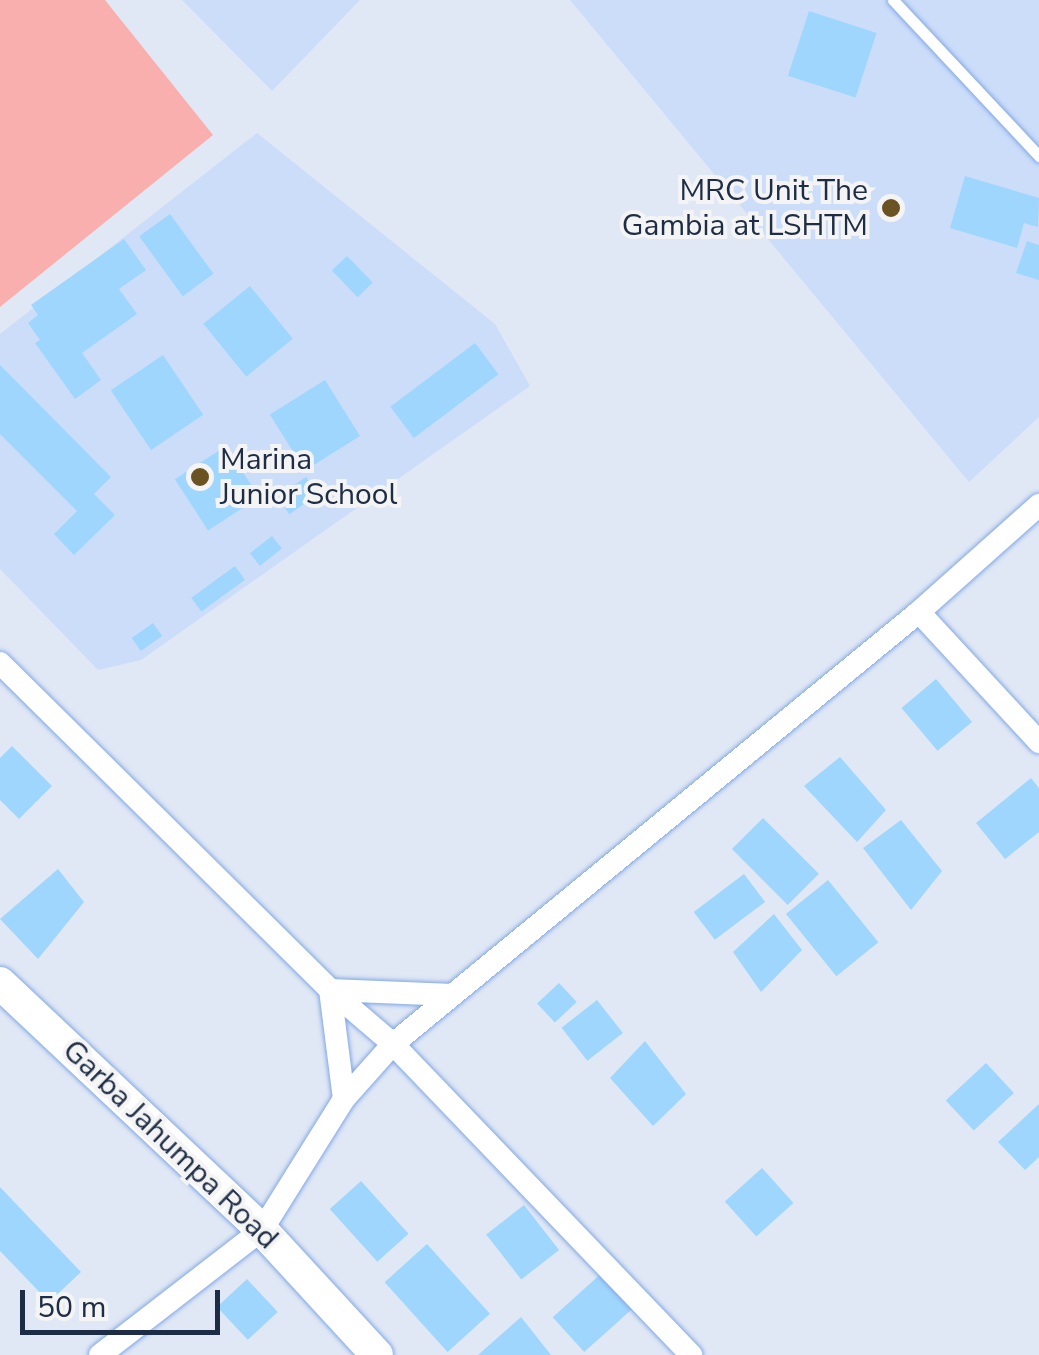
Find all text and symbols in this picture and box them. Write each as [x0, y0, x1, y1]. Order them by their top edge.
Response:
place label: MRC Unit The Gambia at LSHTM [622, 173, 868, 244]
marker: MRC Unit The Gambia at LSHTM [878, 195, 904, 221]
place label: Marina Junior School [220, 442, 397, 512]
marker: Marina Junior School [189, 466, 211, 488]
street label: Garba Jahumpa Road [55, 1033, 285, 1257]
scale bar [25, 1270, 225, 1332]
text: 50 m [37, 1287, 106, 1328]

